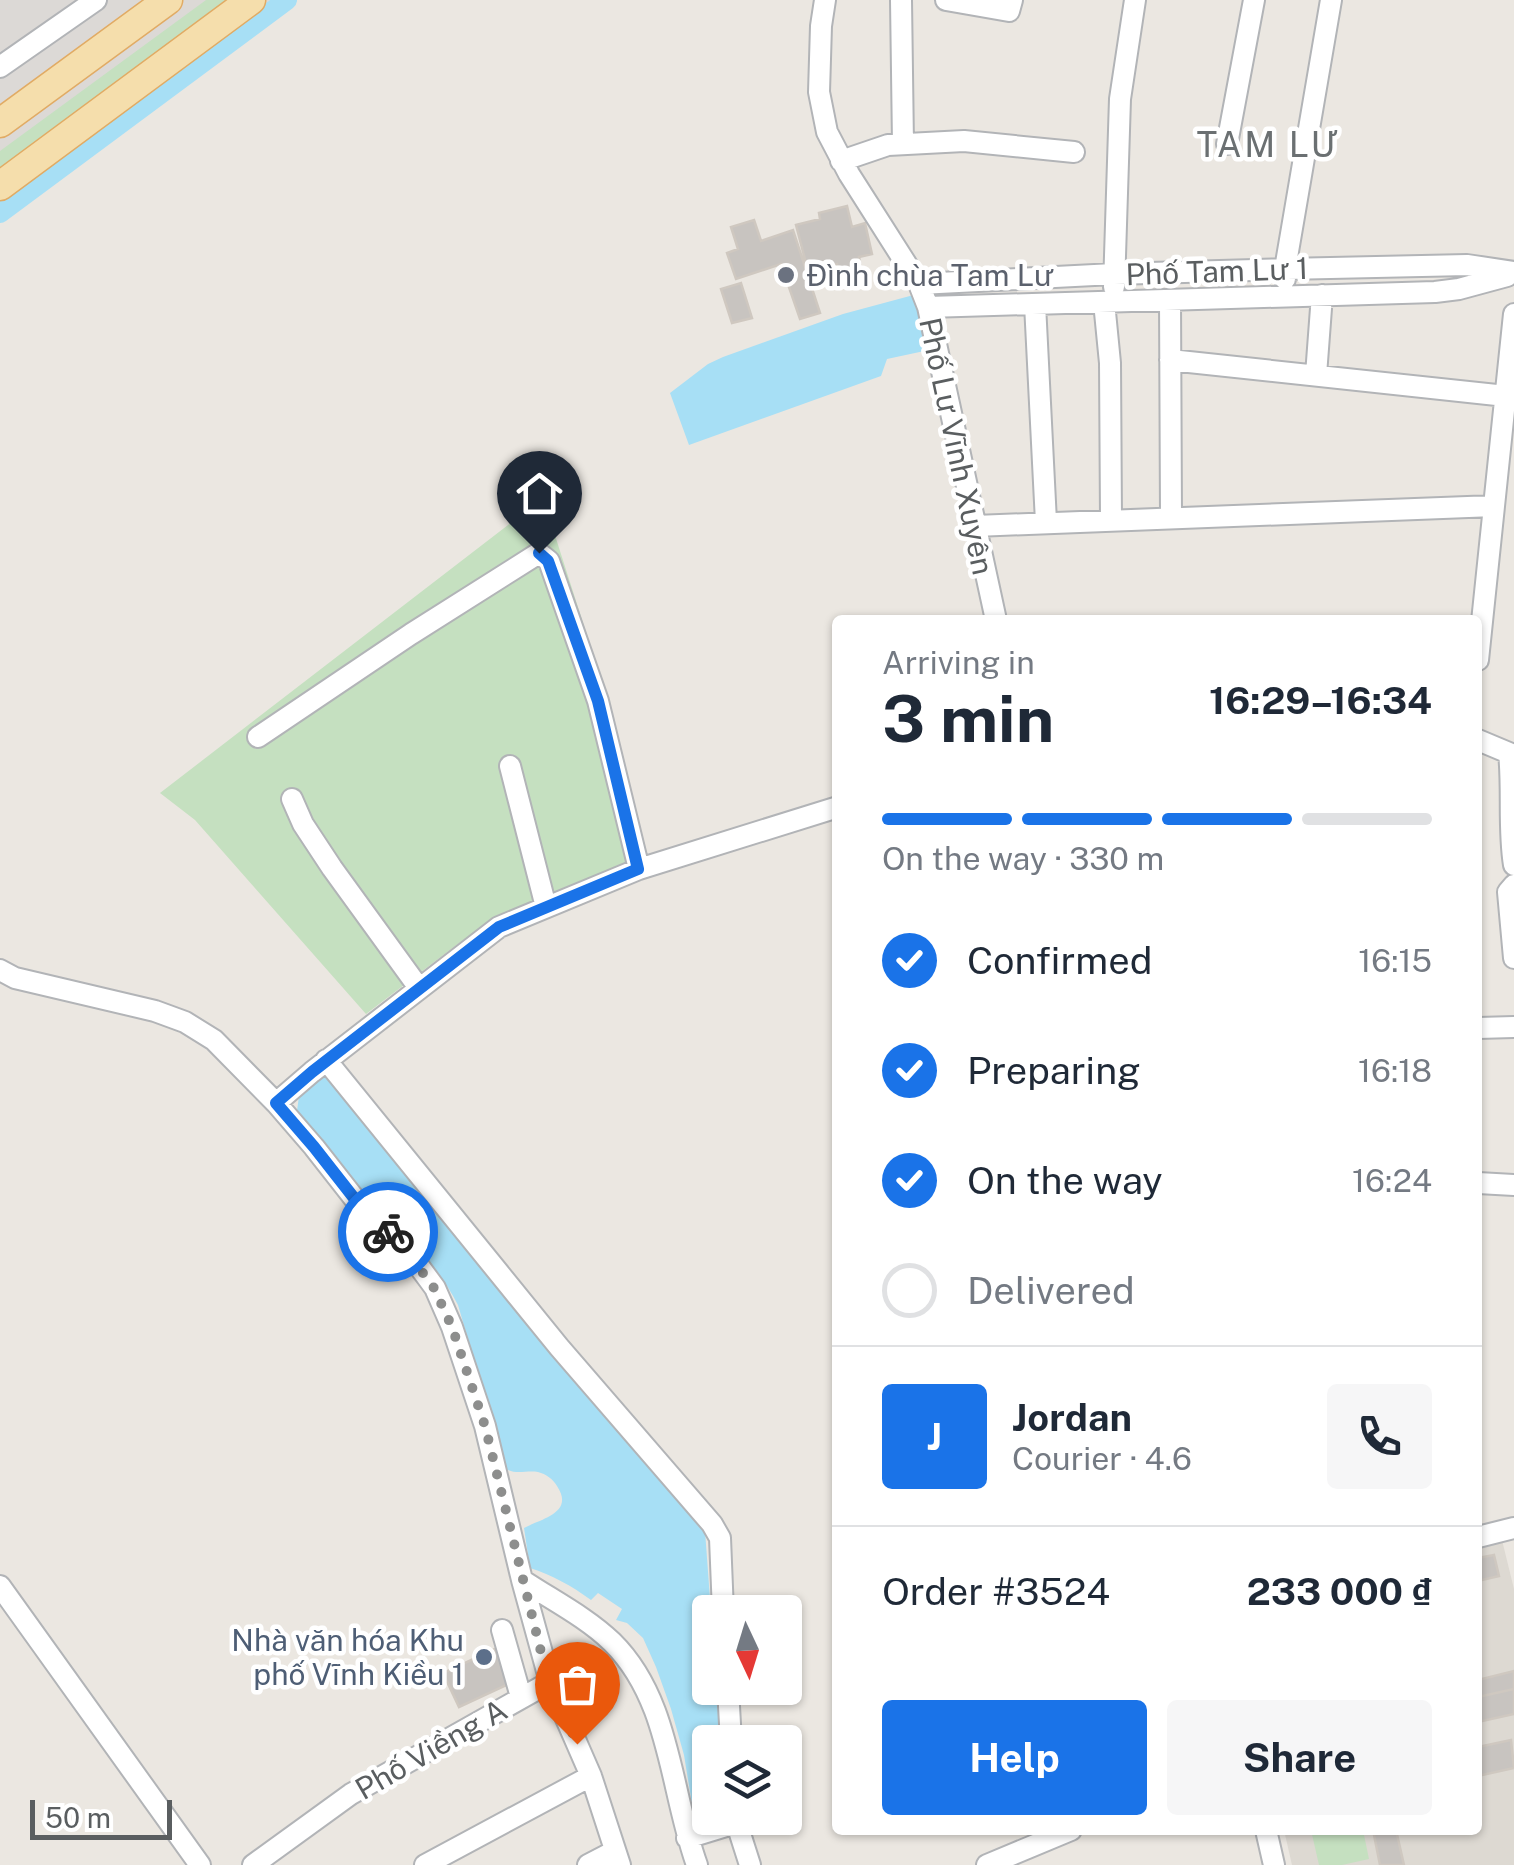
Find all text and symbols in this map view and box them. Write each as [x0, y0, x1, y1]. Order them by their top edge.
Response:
district label: TAM LƯ [1197, 124, 1341, 165]
street label: Phố Tam Lư 1 [1125, 250, 1309, 292]
place label: Đình chùa Tam Lư [806, 257, 1054, 293]
marker: Đình chùa Tam Lư [775, 264, 797, 286]
street label: Phố Lư Vĩnh Xuyên [912, 314, 1002, 578]
pin [497, 451, 582, 554]
icon: home [512, 466, 567, 521]
text: Arriving in [882, 644, 1035, 681]
text: 16:29–16:34 [1209, 678, 1432, 723]
text: 3 min [882, 680, 1054, 757]
text: On the way · 330 m [882, 840, 1164, 877]
icon: check [882, 933, 937, 988]
text: Confirmed [967, 938, 1152, 983]
text: 16:15 [1358, 942, 1432, 979]
icon: check [882, 1043, 937, 1098]
text: Preparing [967, 1048, 1141, 1093]
text: 16:18 [1358, 1052, 1432, 1089]
icon: check [882, 1153, 937, 1208]
text: On the way [967, 1158, 1163, 1203]
text: 16:24 [1352, 1162, 1432, 1199]
courier [338, 1182, 438, 1282]
icon: bike [361, 1205, 416, 1260]
text: Delivered [967, 1268, 1135, 1313]
button: phone [1327, 1384, 1432, 1489]
text: Jordan [1012, 1395, 1132, 1440]
text: J [927, 1414, 942, 1459]
text: Courier · 4.6 [1012, 1440, 1192, 1477]
text: Order #3524 [882, 1569, 1110, 1614]
text: 233 000 ₫ [1247, 1569, 1432, 1614]
north arrow [692, 1595, 802, 1705]
map controls [692, 1595, 802, 1835]
place label: Nhà văn hóa Khu phố Vĩnh Kiều 1 [231, 1622, 464, 1692]
pin [535, 1642, 620, 1745]
marker: Nhà văn hóa Khu phố Vĩnh Kiều 1 [473, 1646, 495, 1668]
icon: bag [550, 1657, 605, 1712]
street label: Phố Viềng A [349, 1691, 513, 1807]
button: Help [882, 1700, 1147, 1815]
button: Share [1167, 1700, 1432, 1815]
button: layers [692, 1725, 802, 1835]
scale bar [30, 1795, 172, 1840]
text: 50 m [45, 1801, 111, 1834]

